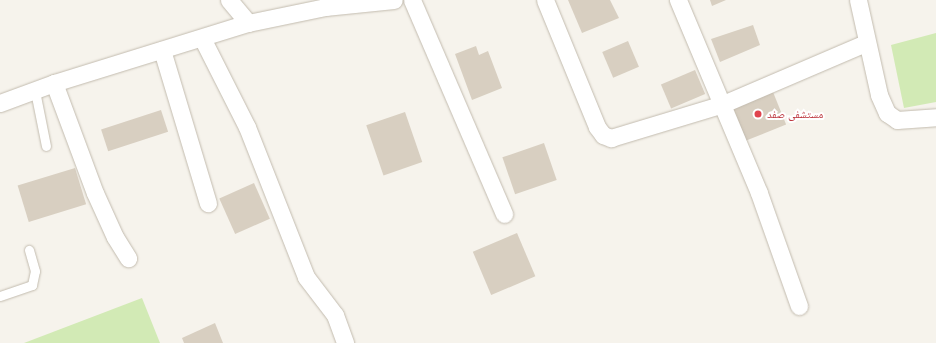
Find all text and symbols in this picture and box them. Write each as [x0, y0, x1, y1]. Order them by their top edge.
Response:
place label: مستشفى صفد [767, 107, 823, 121]
marker: مستشفى صفد [752, 108, 764, 120]

